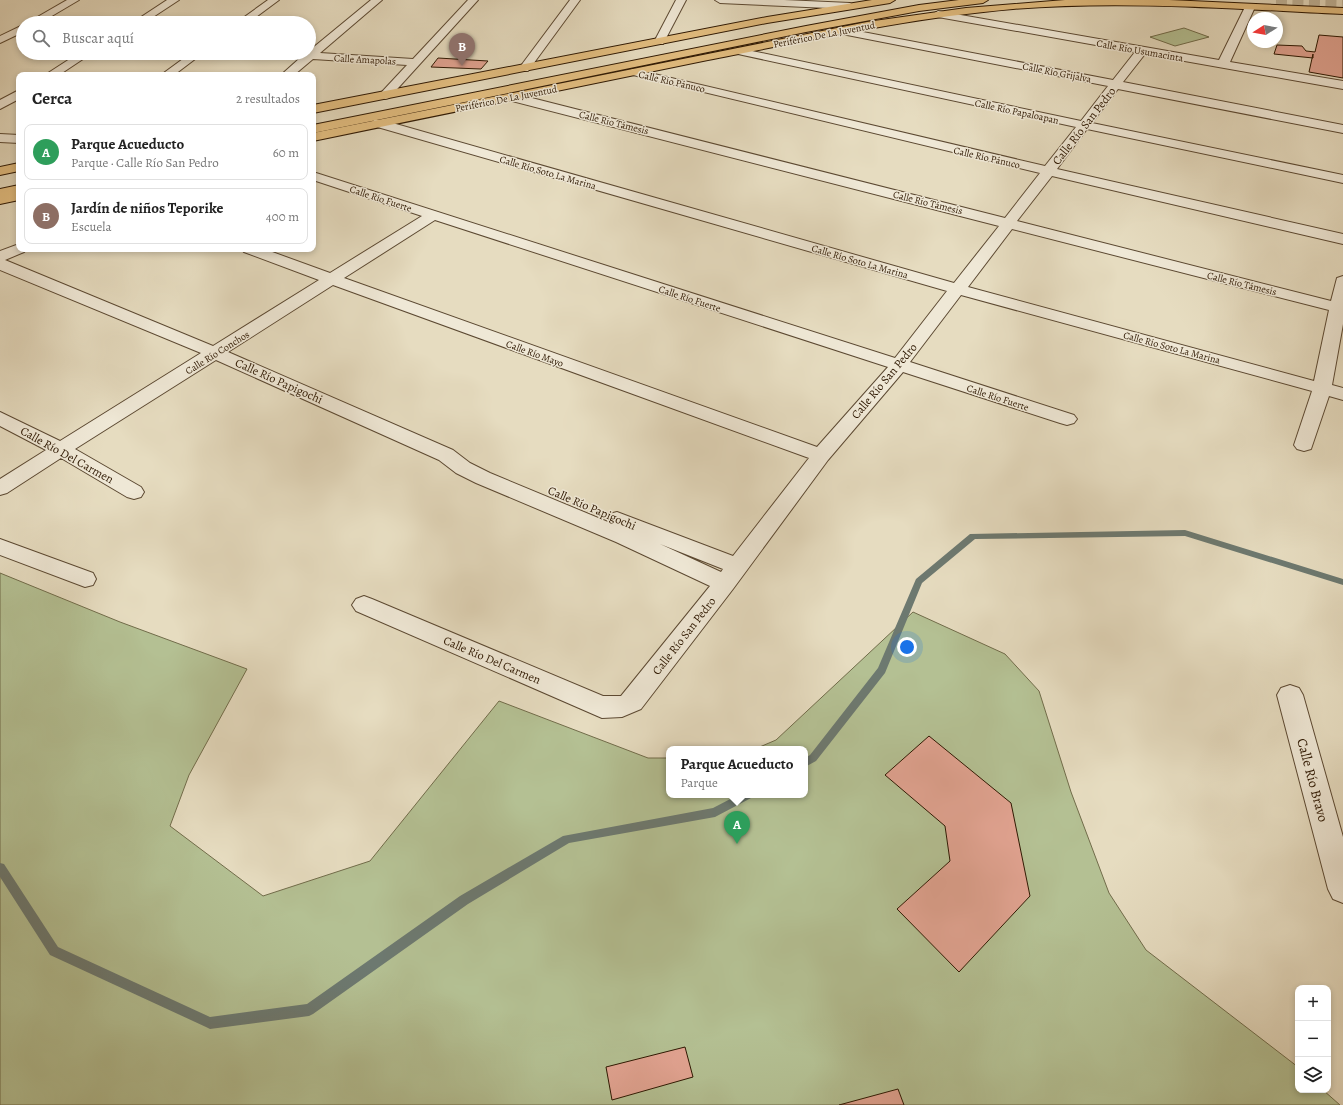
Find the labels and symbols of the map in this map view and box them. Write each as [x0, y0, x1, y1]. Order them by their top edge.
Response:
north arrow [1247, 12, 1283, 48]
street label: Periférico De La Juventud [772, 18, 877, 51]
pin: B [449, 33, 475, 66]
street label: Calle Río Usumacinta [1096, 36, 1185, 65]
street label: Calle Amapolas [333, 51, 396, 69]
street label: Calle Río Grijalva [1021, 59, 1093, 86]
street label: Calle Río Pánuco [637, 68, 706, 95]
street label: Periférico De La Juventud [454, 82, 559, 115]
street label: Calle Río San Pedro [1049, 84, 1119, 168]
street label: Calle Río Papaloapan [974, 96, 1061, 128]
street label: Calle Río Támesis [578, 108, 650, 137]
street label: Calle Río Pánuco [952, 144, 1021, 171]
street label: Calle Río Soto La Marina [498, 152, 598, 193]
street label: Calle Río Fuerte [348, 182, 414, 215]
street label: Calle Río Támesis [892, 188, 964, 217]
street label: Calle Río Soto La Marina [810, 241, 910, 282]
street label: Calle Río Támesis [1206, 269, 1278, 298]
street label: Calle Río Fuerte [657, 282, 723, 315]
street label: Calle Río Conchos [183, 328, 252, 377]
street label: Calle Río Soto La Marina [1122, 328, 1222, 367]
street label: Calle Río Mayo [504, 337, 565, 370]
street label: Calle Río San Pedro [847, 340, 921, 422]
street label: Calle Río Papigochi [233, 355, 325, 407]
street label: Calle Río Fuerte [965, 381, 1031, 414]
street label: Calle Río Del Carmen [17, 423, 117, 488]
street label: Calle Río Papigochi [546, 482, 638, 534]
street label: Calle Río San Pedro [649, 594, 719, 678]
street label: Calle Río Del Carmen [441, 632, 544, 688]
your location [897, 637, 917, 657]
street label: Calle Río Bravo [1292, 736, 1333, 824]
pin: A [724, 811, 750, 844]

